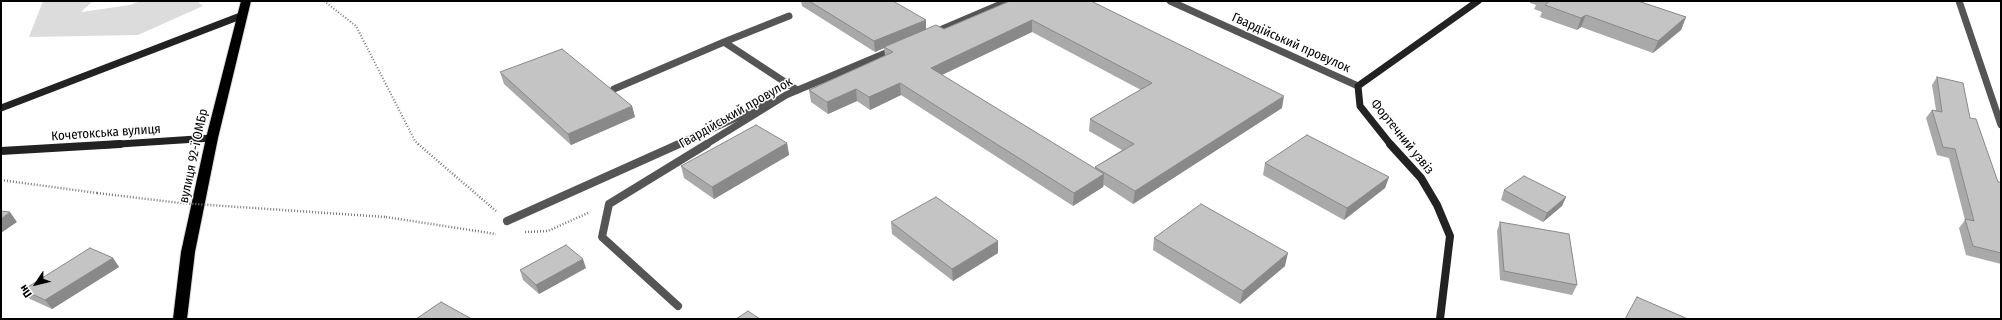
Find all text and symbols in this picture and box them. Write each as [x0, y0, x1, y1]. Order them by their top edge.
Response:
street label: Гвардійський провулок [1229, 10, 1353, 76]
street label: Гвардійський провулок [677, 74, 795, 152]
street label: Фортечний узвіз [1367, 96, 1437, 178]
street label: вулиця 92-ї ОМБр [176, 107, 212, 205]
street label: Кочетокська вулиця [51, 121, 161, 145]
north arrow [16, 264, 56, 304]
text: Пн [17, 282, 35, 300]

